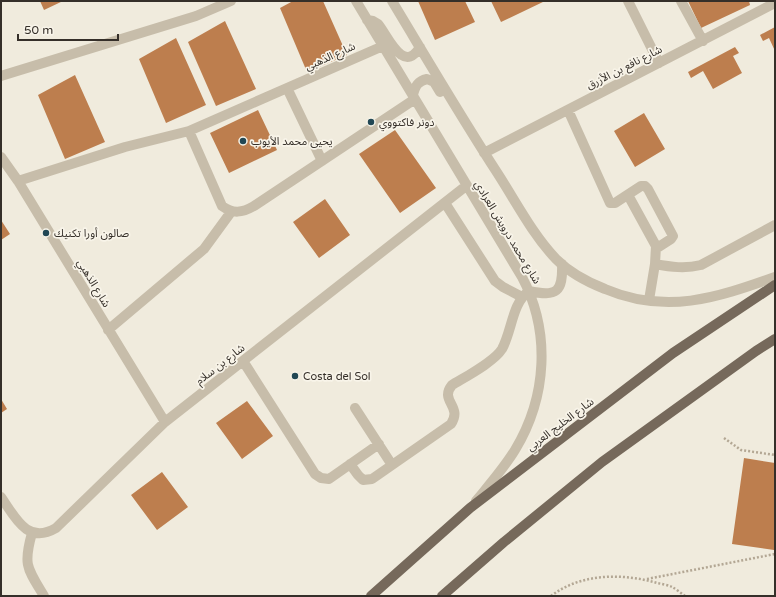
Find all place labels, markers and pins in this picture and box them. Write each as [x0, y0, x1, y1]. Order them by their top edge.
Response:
place label: دونر فاكتووي [379, 116, 435, 132]
marker: دونر فاكتووي [366, 117, 376, 127]
place label: يحيى محمد الأيوب [251, 135, 333, 148]
marker: يحيى محمد الأيوب [238, 136, 248, 146]
place label: صالون أورا تكنيك [54, 227, 129, 240]
marker: صالون أورا تكنيك [41, 228, 51, 238]
place label: Costa del Sol [303, 370, 371, 383]
marker: Costa del Sol [290, 371, 300, 381]

